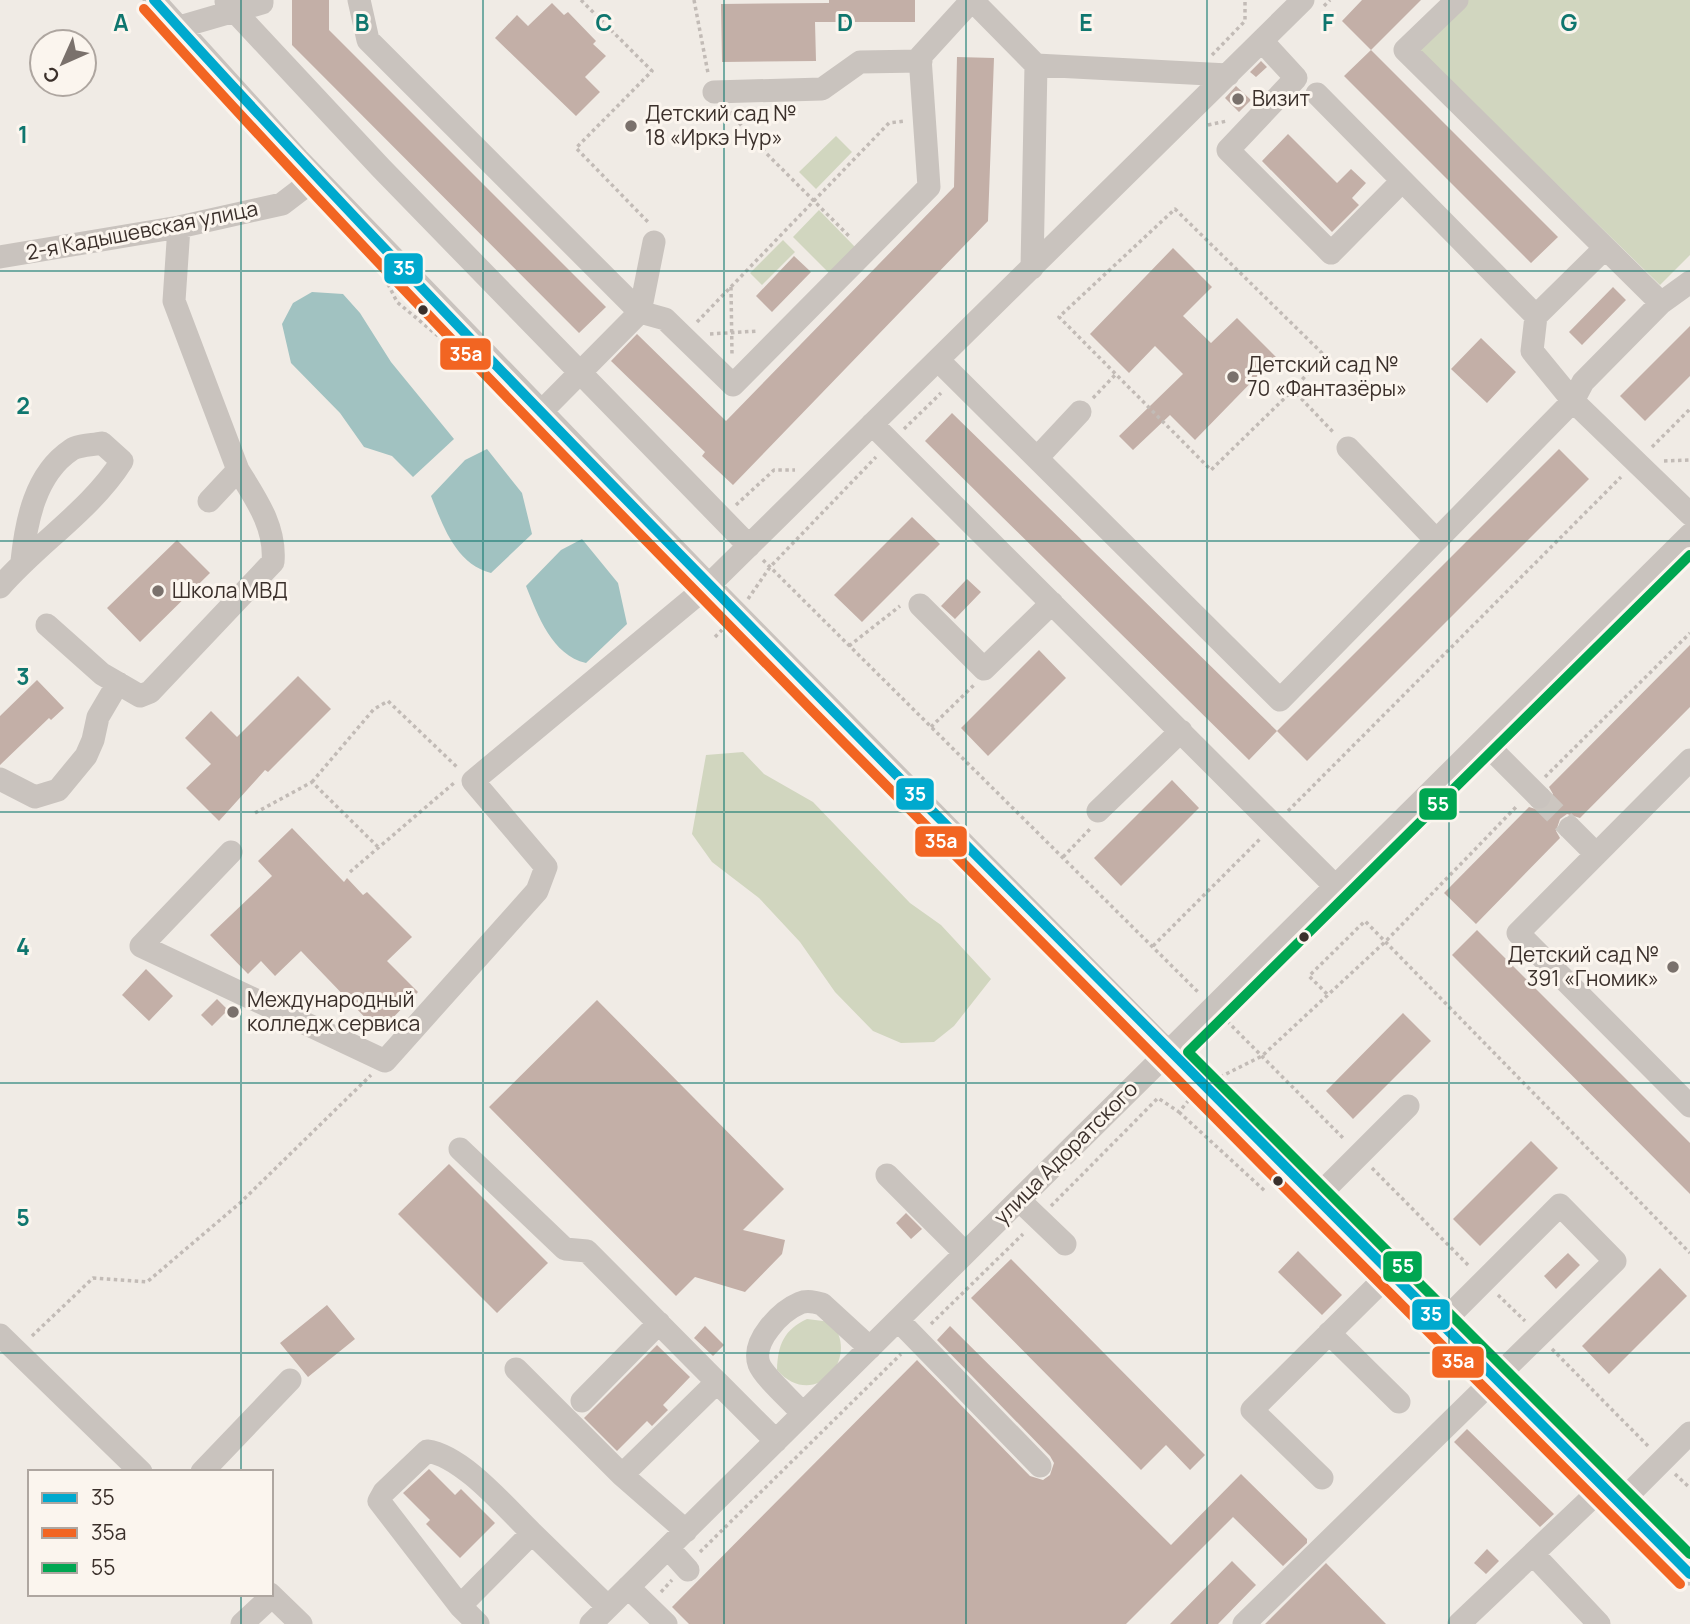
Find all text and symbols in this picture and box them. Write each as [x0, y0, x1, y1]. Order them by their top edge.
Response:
text: A [113, 6, 129, 38]
text: B [355, 6, 369, 38]
text: C [596, 6, 613, 38]
text: D [837, 6, 853, 38]
text: E [1079, 6, 1093, 38]
text: F [1322, 6, 1334, 38]
text: G [1561, 6, 1578, 38]
north arrow [28, 28, 98, 98]
text: С [37, 61, 65, 89]
place label: Визит [1252, 84, 1310, 112]
marker: Визит [1230, 91, 1246, 107]
place label: Детский сад № 18 «Иркэ Нур» [645, 99, 796, 151]
text: 1 [18, 118, 28, 150]
marker: Детский сад № 18 «Иркэ Нур» [623, 118, 639, 134]
street label: 2-я Кадышевская улица [23, 194, 260, 266]
line badge: 35 [383, 252, 424, 285]
text: 35 [393, 255, 415, 281]
unlabelled marker [416, 303, 430, 317]
line badge: 35a [439, 337, 492, 371]
text: 35a [449, 341, 483, 367]
place label: Детский сад № 70 «Фантазёры» [1247, 350, 1407, 402]
marker: Детский сад № 70 «Фантазёры» [1225, 369, 1241, 385]
text: 2 [16, 389, 30, 421]
place label: Школа МВД [172, 576, 288, 604]
marker: Школа МВД [150, 583, 166, 599]
text: 3 [16, 660, 30, 692]
line badge: 35 [895, 777, 935, 811]
text: 35 [904, 781, 926, 807]
line badge: 55 [1418, 787, 1458, 821]
text: 55 [1427, 791, 1449, 817]
line badge: 35a [914, 825, 968, 858]
text: 35a [924, 828, 958, 854]
text: 4 [16, 930, 30, 962]
unlabelled marker [1297, 930, 1311, 944]
place label: Детский сад № 391 «Гномик» [1508, 940, 1659, 992]
marker: Детский сад № 391 «Гномик» [1665, 959, 1681, 975]
place label: Международный колледж сервиса [247, 985, 420, 1037]
marker: Международный колледж сервиса [225, 1004, 241, 1020]
street label: улица Адоратского [987, 1074, 1143, 1230]
unlabelled marker [1271, 1174, 1285, 1188]
text: 5 [16, 1201, 30, 1233]
line badge: 55 [1382, 1250, 1423, 1283]
text: 55 [1392, 1253, 1414, 1279]
line badge: 35 [1411, 1298, 1451, 1331]
text: 35 [1420, 1301, 1442, 1327]
line badge: 35a [1431, 1345, 1485, 1379]
text: 35a [1441, 1348, 1475, 1374]
legend [28, 1470, 273, 1596]
text: 35 [91, 1483, 115, 1511]
text: 35a [91, 1518, 126, 1546]
text: 55 [91, 1553, 115, 1581]

